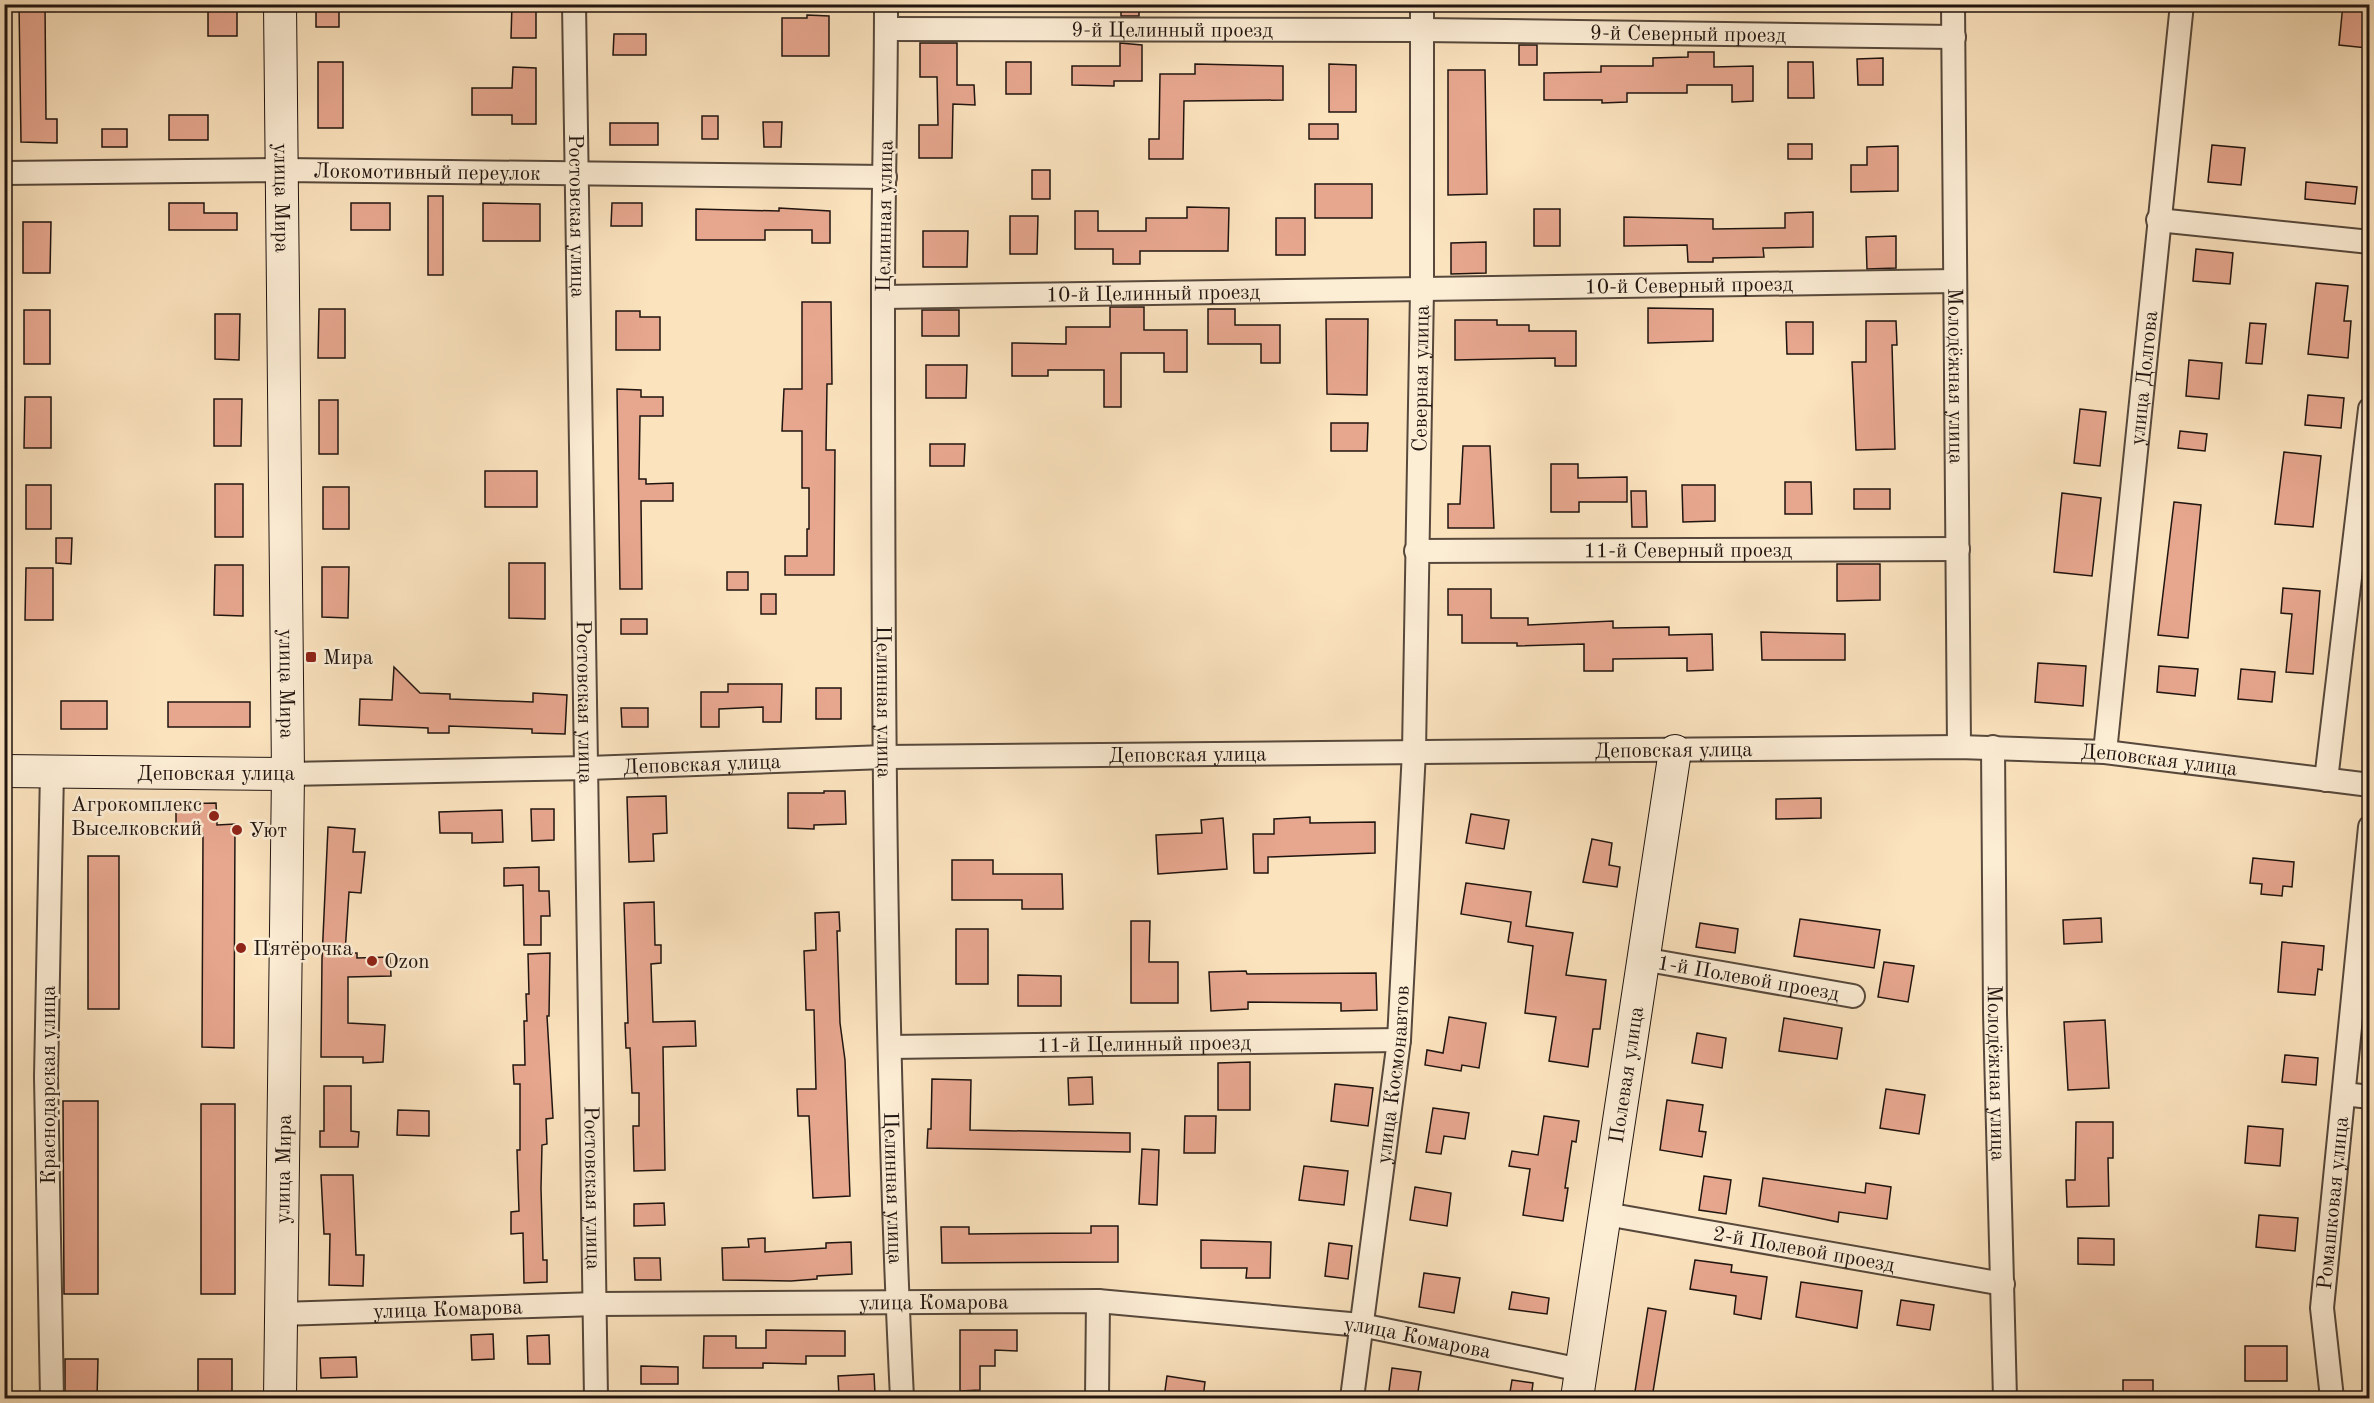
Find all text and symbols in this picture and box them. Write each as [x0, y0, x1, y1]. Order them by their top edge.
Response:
street label: 9-й Целинный проезд [1071, 20, 1274, 42]
street label: 9-й Северный проезд [1590, 23, 1787, 47]
street label: Ростовская улица [564, 134, 588, 298]
street label: Целинная улица [874, 140, 897, 292]
street label: улица Мира [269, 143, 292, 253]
street label: Локомотивный переулок [313, 161, 541, 185]
street label: 10-й Северный проезд [1585, 274, 1794, 299]
street label: 10-й Целинный проезд [1046, 282, 1261, 307]
street label: Молодёжная улица [1943, 288, 1966, 464]
street label: Северная улица [1410, 305, 1434, 452]
street label: улица Долгова [2128, 310, 2162, 446]
street label: 11-й Северный проезд [1584, 541, 1793, 562]
street label: Ростовская улица [572, 620, 595, 784]
street label: Целинная улица [872, 626, 894, 778]
street label: улица Мира [274, 629, 297, 739]
place label: Мира [323, 648, 373, 669]
marker: Мира [304, 650, 318, 664]
street label: Деповская улица [1595, 740, 1753, 762]
street label: Деповская улица [2080, 742, 2239, 780]
street label: Деповская улица [1109, 744, 1267, 767]
street label: Деповская улица [623, 752, 781, 779]
street label: Деповская улица [137, 764, 295, 785]
place label: Агрокомплекс Выселковский [71, 795, 202, 840]
marker: Агрокомплекс Выселковский [207, 809, 221, 823]
place label: Уют [249, 821, 287, 842]
marker: Уют [230, 823, 244, 837]
place label: Пятёрочка [253, 939, 353, 960]
marker: Пятёрочка [234, 941, 248, 955]
place label: Ozon [384, 952, 430, 973]
street label: 1-й Полевой проезд [1656, 953, 1841, 1005]
marker: Ozon [365, 954, 379, 968]
street label: Краснодарская улица [39, 985, 60, 1185]
street label: улица Космонавтов [1374, 985, 1414, 1165]
street label: Молодёжная улица [1983, 985, 2008, 1161]
street label: Полевая улица [1607, 1005, 1648, 1145]
street label: 11-й Целинный проезд [1037, 1033, 1252, 1057]
street label: Ростовская улица [579, 1106, 603, 1270]
street label: Целинная улица [879, 1111, 905, 1264]
street label: улица Мира [273, 1114, 296, 1224]
street label: Ромашковая улица [2315, 1116, 2353, 1291]
street label: 2-й Полевой проезд [1711, 1224, 1897, 1277]
street label: улица Комарова [859, 1293, 1009, 1314]
street label: улица Комарова [373, 1297, 523, 1323]
street label: улица Комарова [1343, 1314, 1493, 1363]

